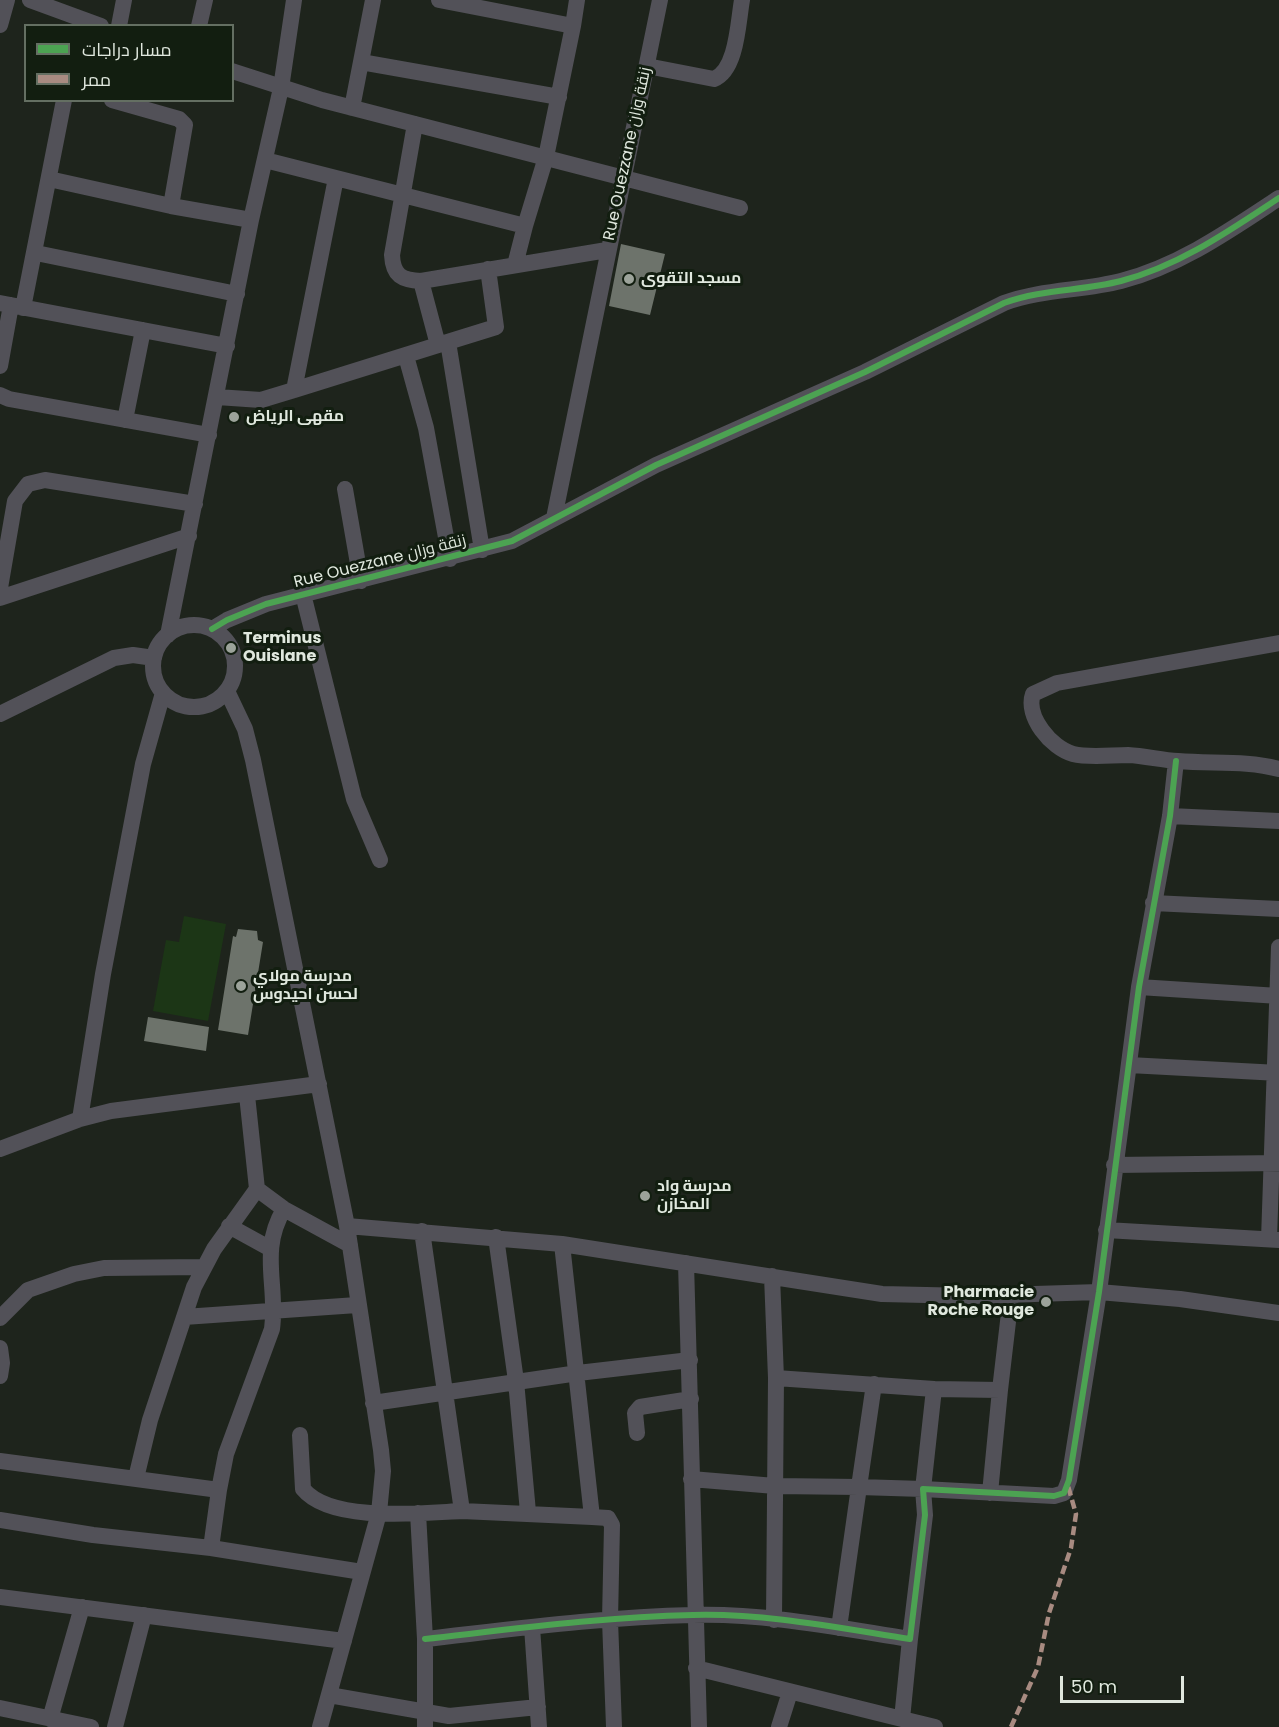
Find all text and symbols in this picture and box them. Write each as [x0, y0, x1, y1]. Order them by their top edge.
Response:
legend [24, 24, 234, 102]
text: مسار دراجات [82, 37, 172, 62]
street label: Rue Ouezzane زنقة وزان [600, 66, 656, 242]
text: ممر [82, 67, 111, 92]
place label: مسجد التقوى [641, 269, 741, 289]
marker: مسجد التقوى [622, 272, 636, 286]
place label: مقهى الرياض [246, 407, 344, 427]
marker: مقهى الرياض [227, 410, 241, 424]
street label: Rue Ouezzane زنقة وزان [292, 531, 468, 593]
place label: Terminus Ouislane [243, 629, 321, 667]
marker: Terminus Ouislane [224, 641, 238, 655]
place label: مدرسة مولاي لحسن احيدوس [253, 967, 358, 1005]
marker: مدرسة مولاي لحسن احيدوس [234, 979, 248, 993]
place label: مدرسة واد المخازن [657, 1177, 732, 1215]
marker: مدرسة واد المخازن [638, 1189, 652, 1203]
place label: Pharmacie Roche Rouge [928, 1283, 1034, 1321]
marker: Pharmacie Roche Rouge [1039, 1295, 1053, 1309]
scale bar [1063, 1664, 1188, 1702]
text: 50 m [1071, 1674, 1117, 1699]

